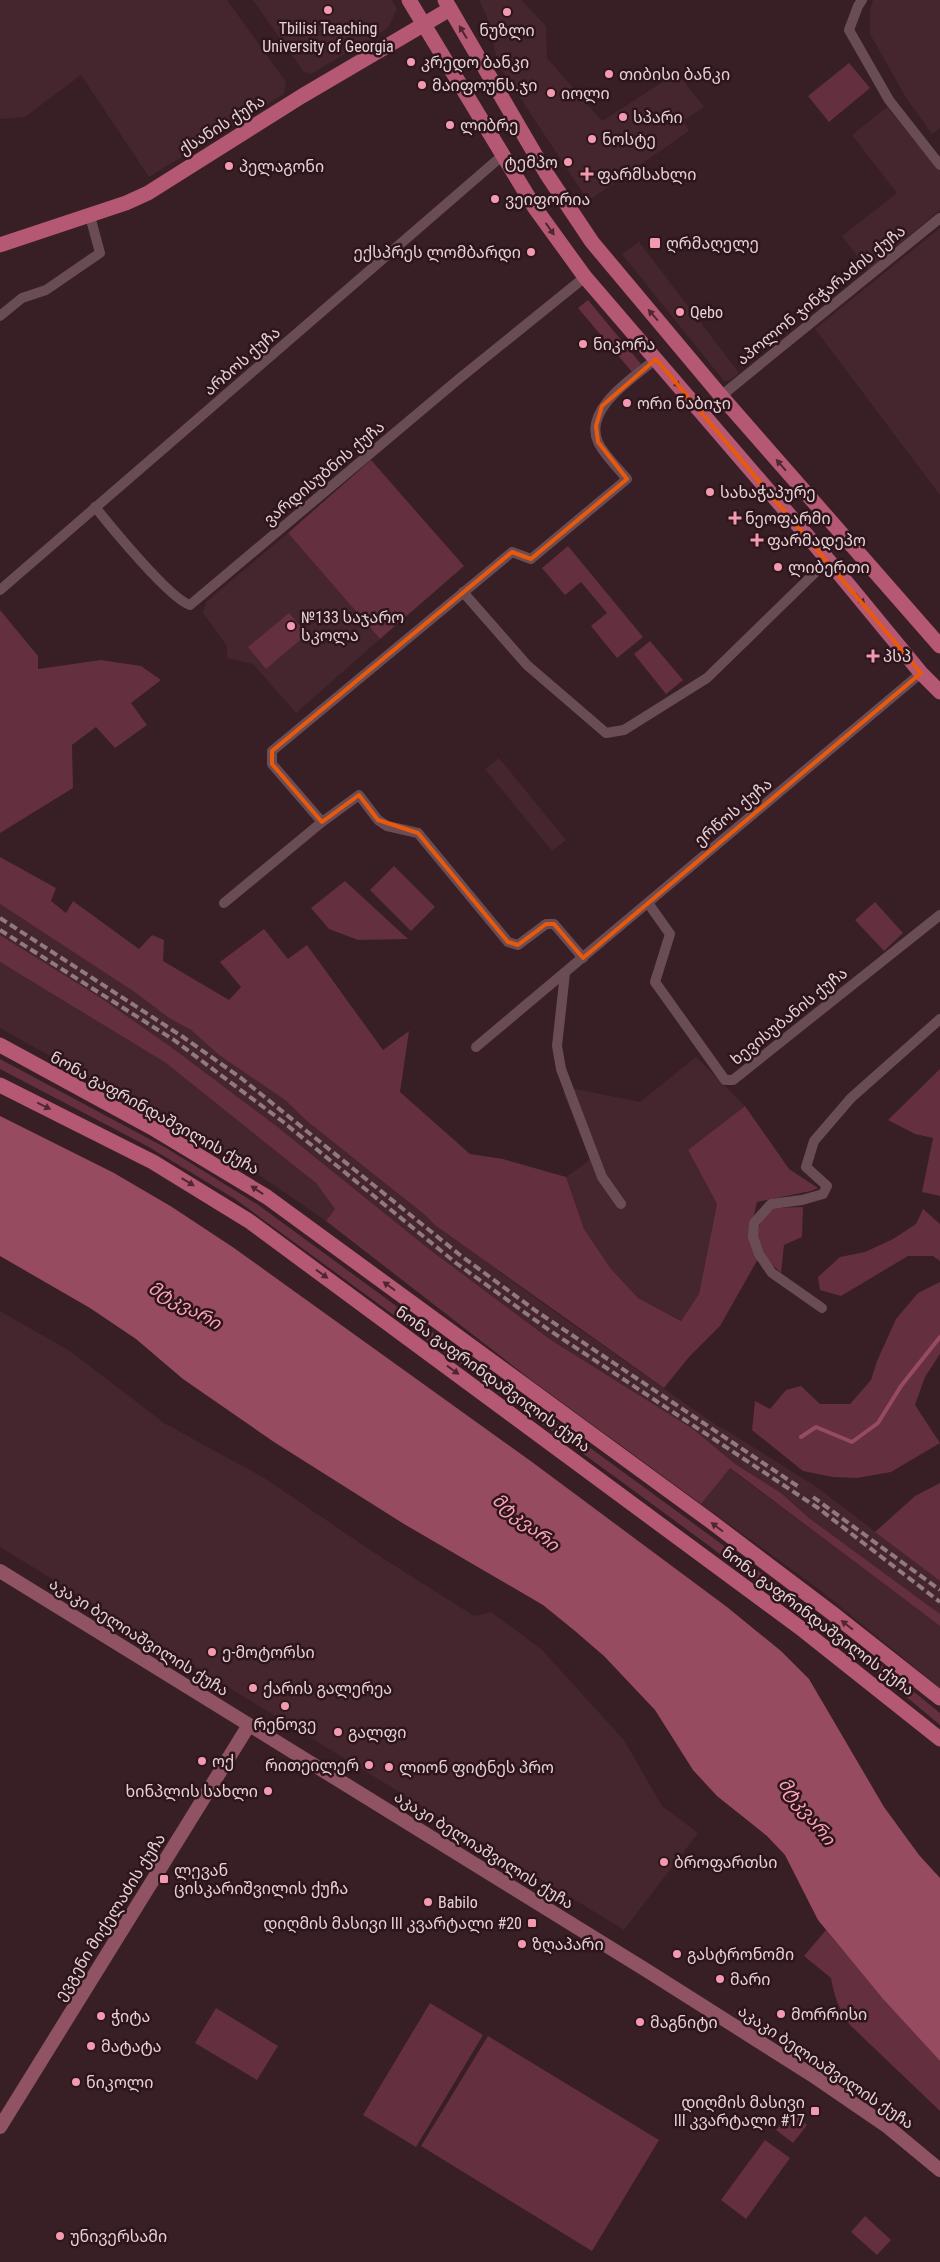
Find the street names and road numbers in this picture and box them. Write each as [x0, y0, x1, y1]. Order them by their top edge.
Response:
street label: ქსანის ქუჩა [176, 91, 268, 159]
street label: აპოლონ ჯინჭარაძის ქუჩა [733, 221, 910, 370]
street label: არბოს ქუჩა [200, 323, 284, 399]
street label: ვარდისუბნის ქუჩა [260, 417, 389, 530]
street label: ერწოს ქუჩა [690, 774, 776, 850]
street label: ხევისუბანის ქუჩა [727, 963, 851, 1069]
street label: ნონა გაფრინდაშვილის ქუჩა [47, 1047, 263, 1179]
street label: ნონა გაფრინდაშვილის ქუჩა [391, 1302, 594, 1457]
street label: ნონა გაფრინდაშვილის ქუჩა [717, 1542, 918, 1700]
street label: აკაკი ბელიაშვილის ქუჩა [45, 1574, 232, 1701]
street label: აკაკი ბელიაშვილის ქუჩა [390, 1787, 577, 1914]
street label: ევგენი მიქელაძის ქუჩა [51, 1830, 170, 2005]
street label: აკაკი ბელიაშვილის ქუჩა [734, 2001, 917, 2134]

